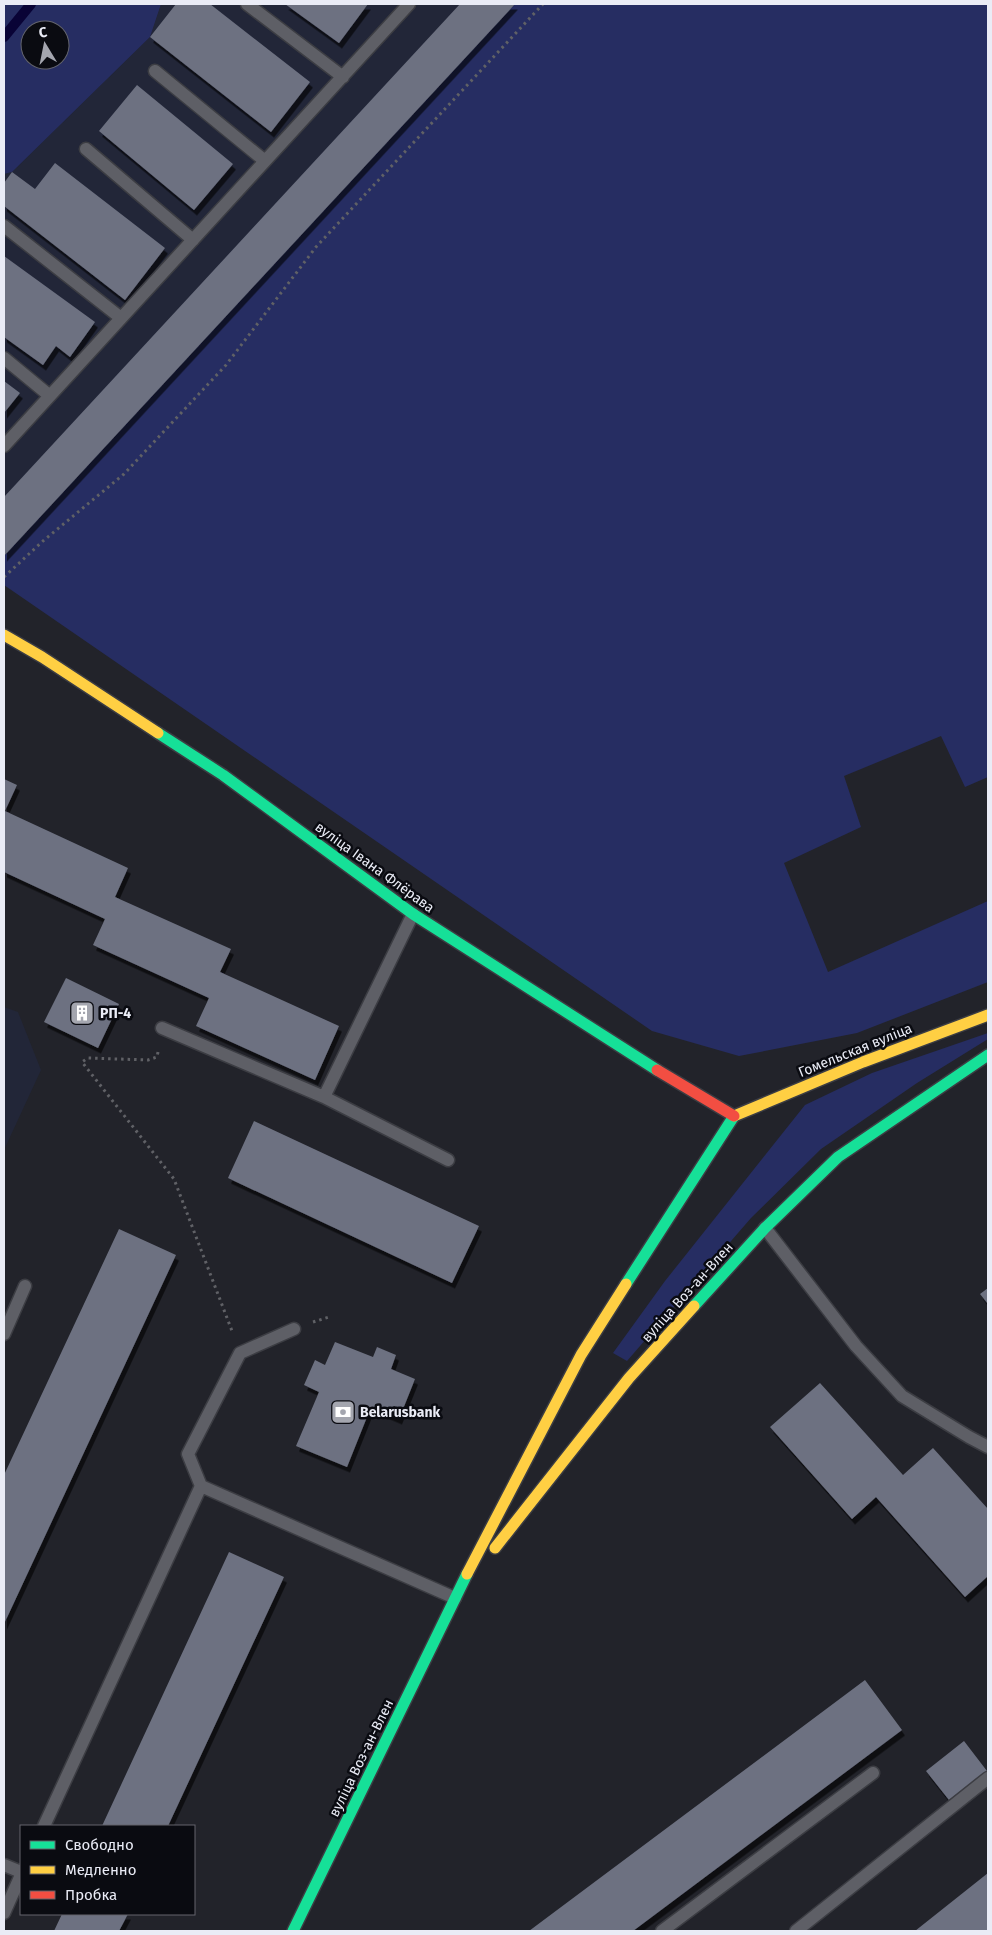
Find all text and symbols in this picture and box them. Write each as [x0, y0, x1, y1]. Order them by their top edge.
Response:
north arrow [20, 20, 70, 70]
text: С [37, 24, 48, 42]
street label: вуліца Івана Флёрава [312, 818, 438, 916]
building icon: РП-4 [69, 1000, 95, 1026]
place label: РП-4 [100, 1005, 131, 1022]
street label: Гомельская вуліца [796, 1020, 915, 1081]
street label: вуліца Воз-ан-Влен [638, 1239, 737, 1346]
bank icon: Belarusbank [330, 1399, 356, 1425]
place label: Belarusbank [360, 1404, 440, 1421]
street label: вуліца Воз-ан-Влен [326, 1697, 397, 1820]
legend [20, 1825, 195, 1915]
text: Свободно [65, 1836, 134, 1854]
text: Медленно [65, 1861, 137, 1879]
text: Пробка [65, 1886, 117, 1904]

